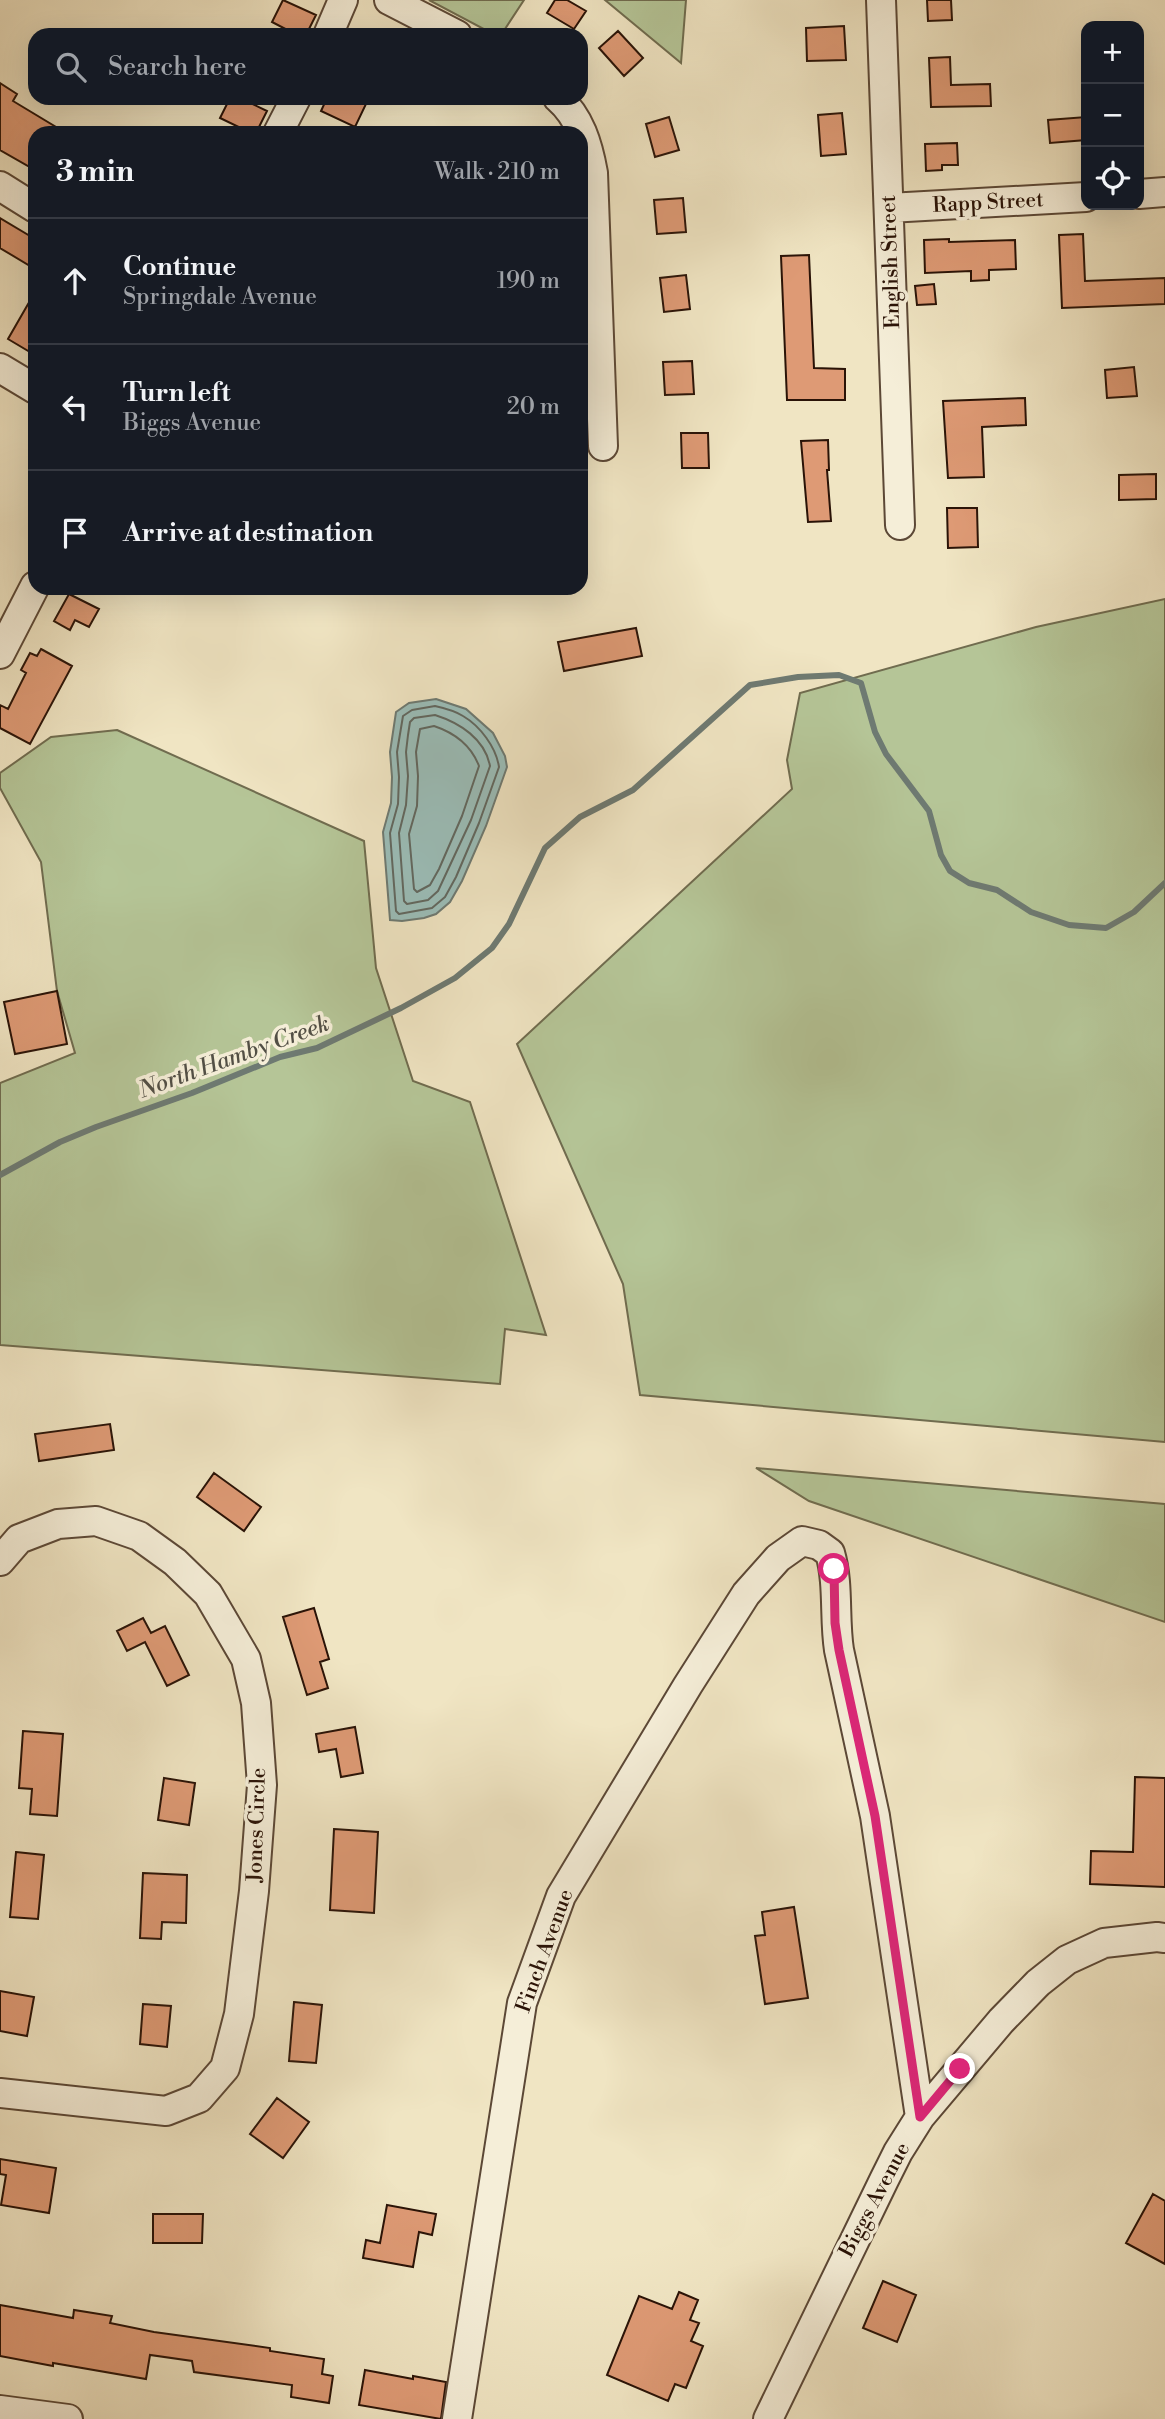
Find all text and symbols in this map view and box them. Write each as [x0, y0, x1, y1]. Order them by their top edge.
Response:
map controls [1081, 21, 1144, 210]
button: + [1081, 21, 1144, 84]
search box [28, 28, 588, 105]
icon: search [52, 48, 90, 86]
text: Search here [108, 51, 247, 83]
button: − [1081, 84, 1144, 147]
button: locate [1081, 147, 1144, 210]
text: 3 min [56, 153, 134, 191]
text: Walk · 210 m [434, 158, 560, 186]
street label: Rapp Street [932, 187, 1045, 219]
street label: English Street [876, 194, 906, 329]
text: Continue [123, 251, 236, 283]
icon: ahead [56, 262, 94, 300]
text: 190 m [497, 267, 560, 295]
text: Springdale Avenue [123, 283, 317, 311]
text: Turn left [123, 377, 231, 409]
icon: left [56, 388, 94, 426]
text: 20 m [507, 393, 560, 421]
text: Biggs Avenue [123, 409, 261, 437]
icon: arrive [56, 514, 94, 552]
text: Arrive at destination [123, 517, 373, 549]
water label: North Hamby Creek [134, 1009, 333, 1105]
route start [818, 1553, 849, 1584]
street label: Jones Circle [242, 1767, 272, 1884]
street label: Finch Avenue [511, 1886, 579, 2016]
route end [944, 2053, 975, 2084]
street label: Biggs Avenue [833, 2138, 916, 2263]

